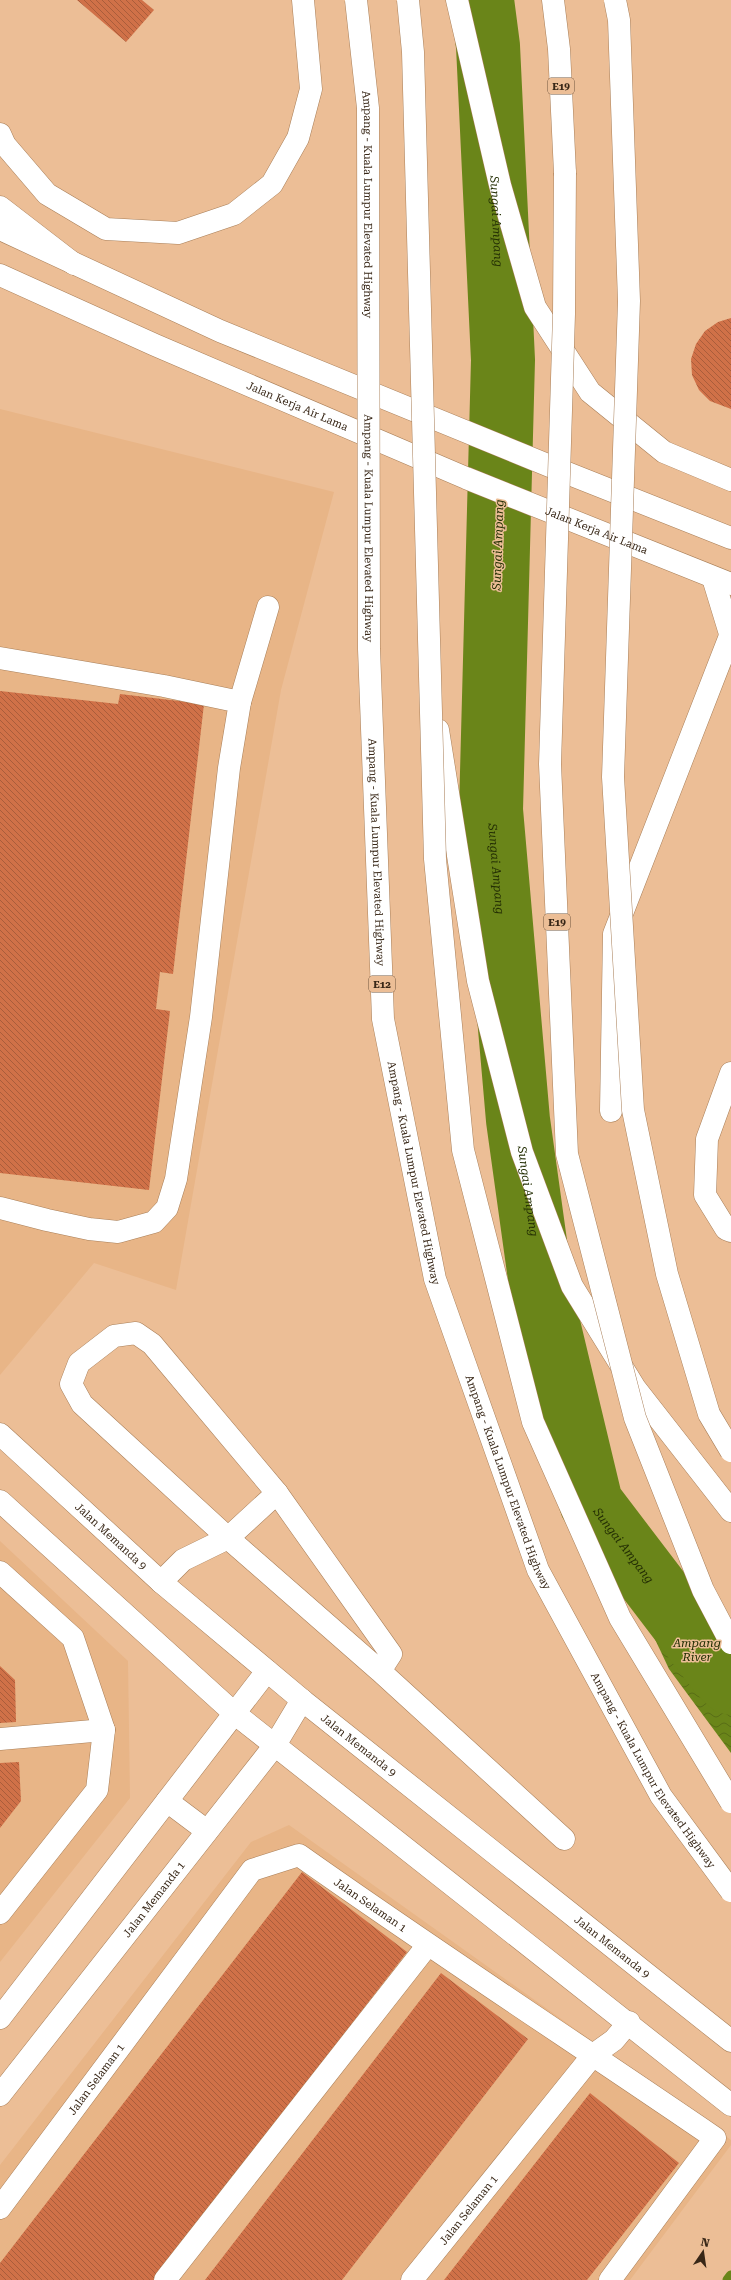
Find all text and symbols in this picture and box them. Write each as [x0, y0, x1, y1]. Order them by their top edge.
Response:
road number: E19 [548, 78, 574, 94]
street label: Ampang - Kuala Lumpur Elevated Highway [360, 90, 375, 319]
water label: Sungai Ampang [487, 175, 506, 267]
street label: Jalan Kerja Air Lama [245, 378, 350, 433]
street label: Ampang - Kuala Lumpur Elevated Highway [362, 414, 375, 643]
water label: Sungai Ampang [489, 499, 507, 592]
street label: Jalan Kerja Air Lama [544, 504, 650, 557]
street label: Ampang - Kuala Lumpur Elevated Highway [366, 738, 388, 967]
water label: Sungai Ampang [485, 822, 507, 915]
road number: E19 [544, 914, 570, 930]
road number: E12 [369, 976, 395, 992]
street label: Ampang - Kuala Lumpur Elevated Highway [385, 1060, 443, 1287]
water label: Sungai Ampang [515, 1144, 541, 1237]
street label: Ampang - Kuala Lumpur Elevated Highway [463, 1373, 554, 1592]
street label: Jalan Memanda 9 [73, 1500, 150, 1572]
water label: Sungai Ampang [590, 1504, 657, 1586]
water label: Ampang River [672, 1636, 721, 1664]
street label: Ampang - Kuala Lumpur Elevated Highway [588, 1670, 719, 1871]
street label: Jalan Memanda 9 [318, 1711, 399, 1779]
street label: Jalan Memanda 1 [120, 1859, 188, 1940]
street label: Jalan Selaman 1 [331, 1875, 409, 1934]
street label: Jalan Memanda 9 [572, 1913, 653, 1981]
street label: Jalan Selaman 1 [65, 2041, 127, 2117]
street label: Jalan Selaman 1 [437, 2172, 500, 2247]
north arrow [683, 2232, 723, 2272]
text: N [700, 2235, 711, 2250]

